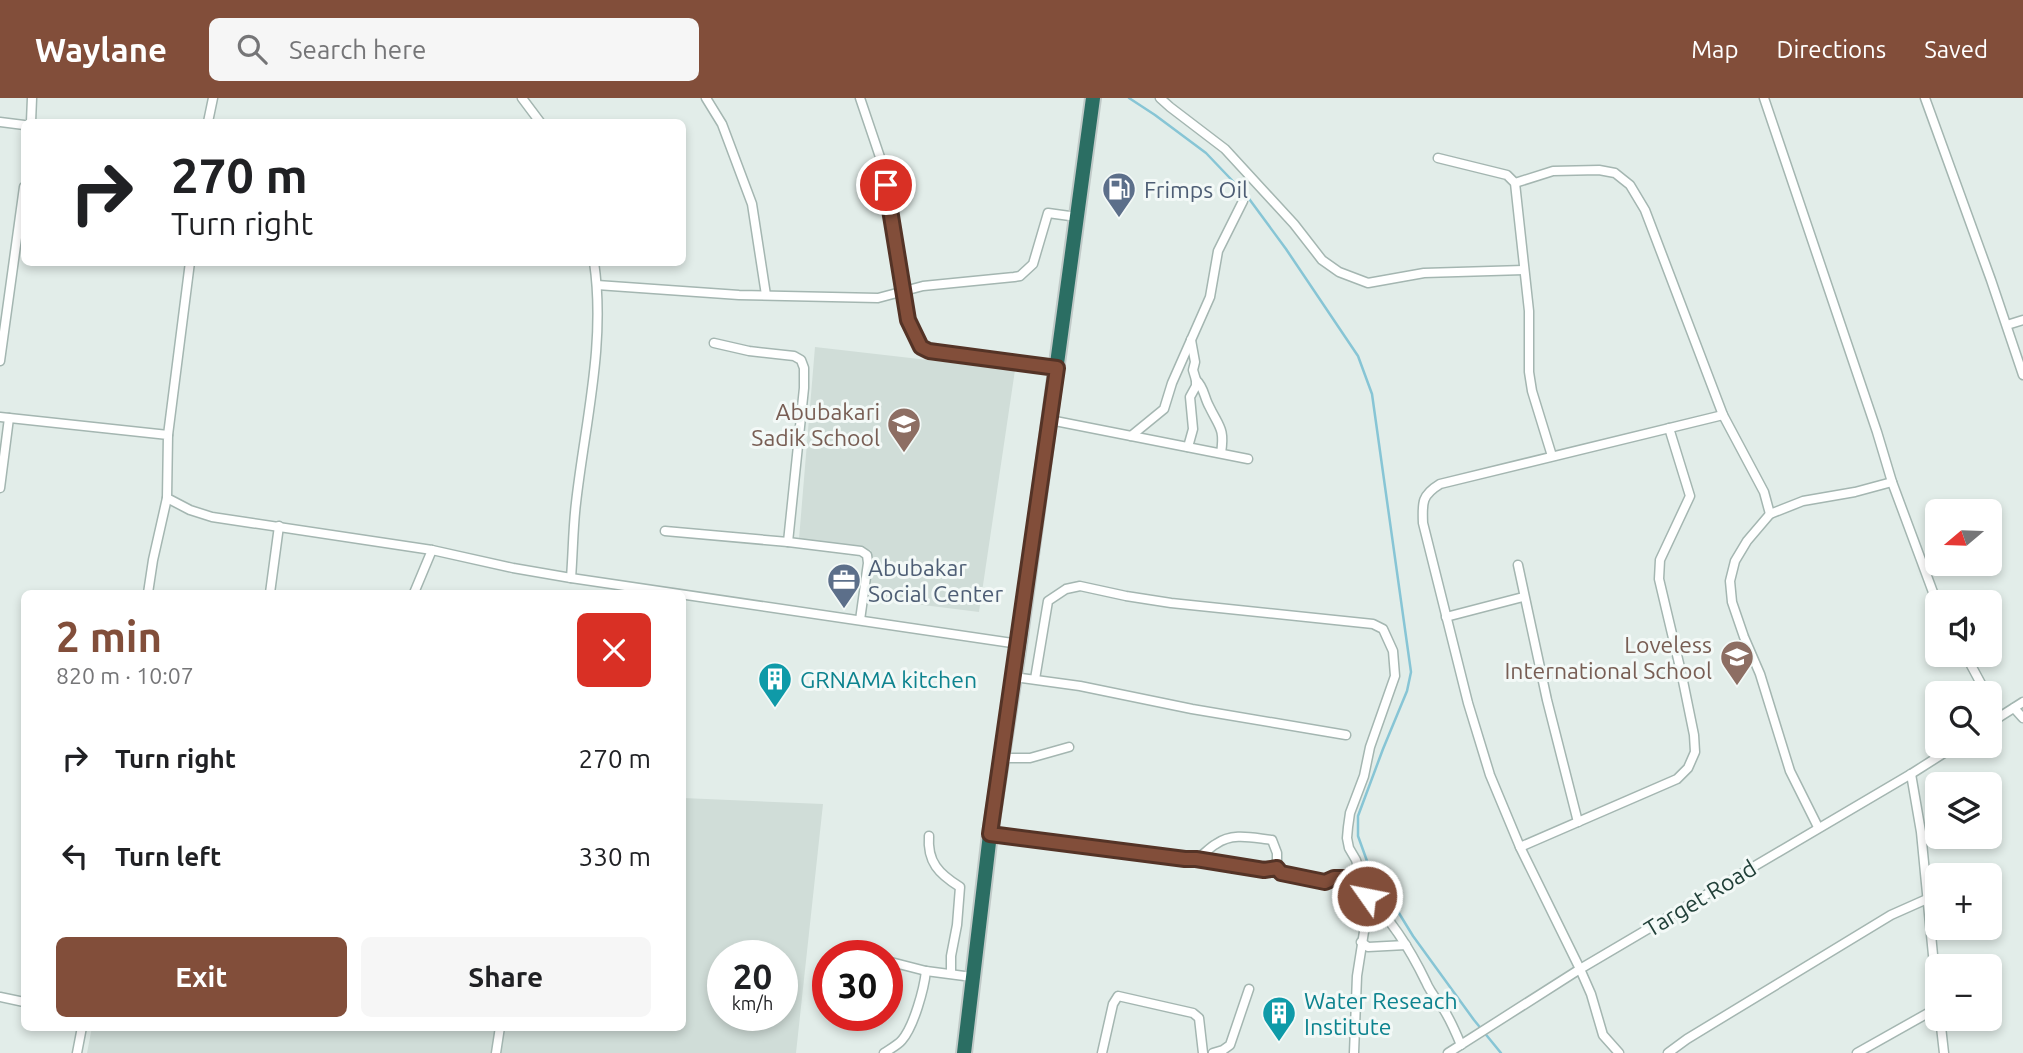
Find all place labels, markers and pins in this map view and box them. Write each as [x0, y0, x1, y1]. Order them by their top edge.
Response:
pin [856, 155, 916, 215]
fuel station icon: Frimps Oil [1100, 170, 1138, 219]
place label: Frimps Oil [1144, 177, 1248, 202]
place label: Abubakari Sadik School [751, 399, 880, 450]
school or university icon: Abubakari Sadik School [885, 405, 923, 454]
place label: Abubakar Social Center [868, 555, 1004, 606]
office icon: Abubakar Social Center [825, 561, 863, 610]
place label: Loveless International School [1504, 632, 1712, 683]
school or university icon: Loveless International School [1718, 638, 1756, 687]
building icon: GRNAMA kitchen [756, 660, 794, 709]
place label: GRNAMA kitchen [800, 667, 977, 692]
place label: Water Reseach Institute [1304, 988, 1458, 1039]
building icon: Water Reseach Institute [1260, 994, 1298, 1043]

